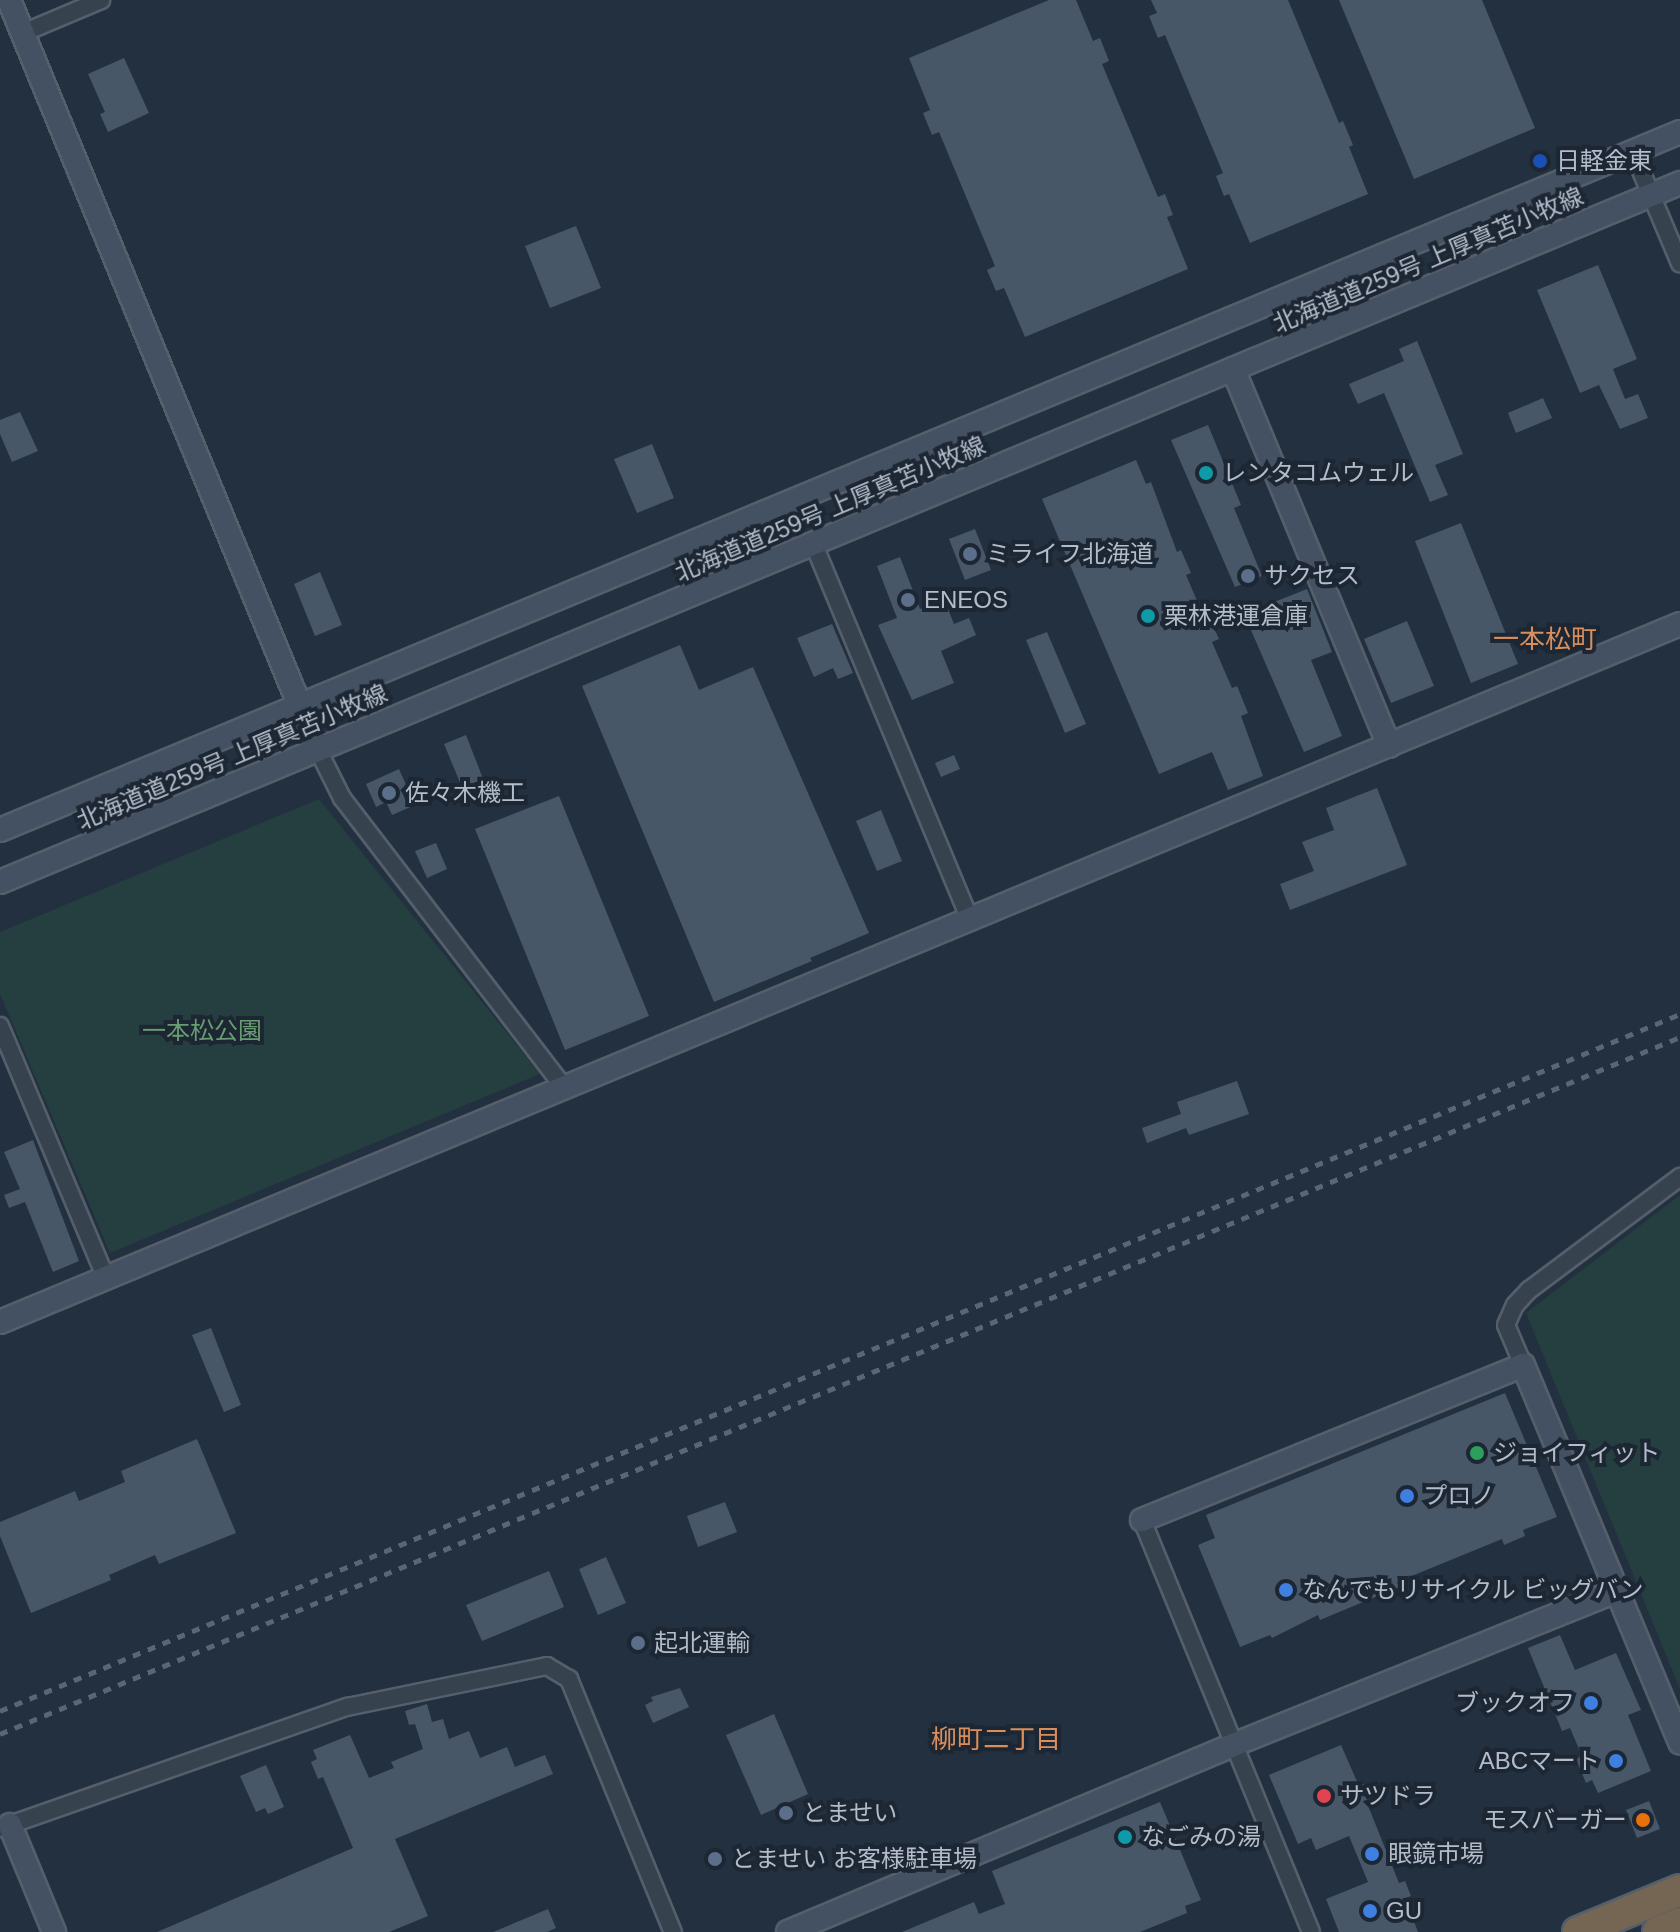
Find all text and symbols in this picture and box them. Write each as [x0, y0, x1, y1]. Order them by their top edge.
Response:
place label: 日軽金東 [1556, 147, 1652, 175]
marker: 日軽金東 [1531, 152, 1549, 170]
street label: 北海道道259号 上厚真苫小牧線 [1268, 181, 1588, 339]
street label: 北海道道259号 上厚真苫小牧線 [670, 430, 990, 588]
place label: レンタコムウェル [1222, 459, 1414, 487]
marker: レンタコムウェル [1197, 464, 1215, 482]
place label: ミライフ北海道 [986, 540, 1154, 568]
marker: ミライフ北海道 [961, 545, 979, 563]
place label: サクセス [1264, 562, 1360, 590]
marker: サクセス [1239, 567, 1257, 585]
place label: ENEOS [924, 586, 1008, 614]
marker: ENEOS [899, 591, 917, 609]
place label: 栗林港運倉庫 [1164, 602, 1308, 630]
marker: 栗林港運倉庫 [1139, 607, 1157, 625]
district label: 一本松町 [1493, 624, 1597, 656]
street label: 北海道道259号 上厚真苫小牧線 [72, 678, 392, 836]
place label: 佐々木機工 [405, 779, 525, 807]
marker: 佐々木機工 [380, 784, 398, 802]
park label: 一本松公園 [142, 1017, 262, 1045]
place label: ジョイフィット [1493, 1439, 1661, 1467]
marker: ジョイフィット [1468, 1444, 1486, 1462]
place label: プロノ [1423, 1482, 1495, 1510]
marker: プロノ [1398, 1487, 1416, 1505]
place label: なんでもリサイクル ビッグバン [1302, 1576, 1645, 1604]
marker: なんでもリサイクル ビッグバン [1277, 1581, 1295, 1599]
place label: 起北運輸 [654, 1629, 750, 1657]
marker: 起北運輸 [629, 1634, 647, 1652]
place label: ブックオフ [1455, 1689, 1575, 1717]
marker: ブックオフ [1582, 1694, 1600, 1712]
district label: 柳町二丁目 [931, 1724, 1061, 1756]
place label: ABCマート [1479, 1747, 1600, 1775]
marker: ABCマート [1607, 1752, 1625, 1770]
place label: サツドラ [1340, 1782, 1436, 1810]
marker: サツドラ [1315, 1787, 1333, 1805]
place label: とませい [802, 1799, 898, 1827]
marker: とませい [777, 1804, 795, 1822]
place label: モスバーガー [1483, 1806, 1627, 1834]
marker: モスバーガー [1634, 1811, 1652, 1829]
place label: なごみの湯 [1141, 1823, 1261, 1851]
marker: なごみの湯 [1116, 1828, 1134, 1846]
place label: 眼鏡市場 [1388, 1840, 1484, 1868]
place label: とませい お客様駐車場 [731, 1845, 978, 1873]
marker: 眼鏡市場 [1363, 1845, 1381, 1863]
marker: とませい お客様駐車場 [706, 1850, 724, 1868]
place label: GU [1386, 1897, 1422, 1925]
marker: GU [1361, 1902, 1379, 1920]

